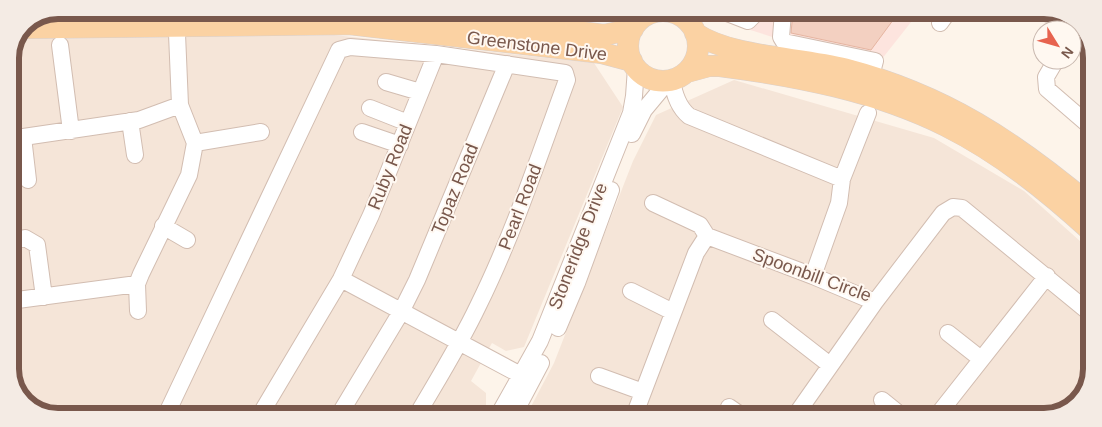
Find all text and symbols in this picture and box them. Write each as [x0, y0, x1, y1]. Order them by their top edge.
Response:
north arrow [1032, 20, 1082, 70]
street label: Greenstone Drive [466, 27, 608, 65]
text: N [1058, 44, 1077, 62]
street label: Ruby Road [364, 122, 416, 212]
street label: Topaz Road [428, 141, 482, 237]
street label: Pearl Road [495, 161, 545, 253]
street label: Stoneridge Drive [545, 180, 611, 312]
street label: Spoonbill Circle [750, 244, 874, 306]

